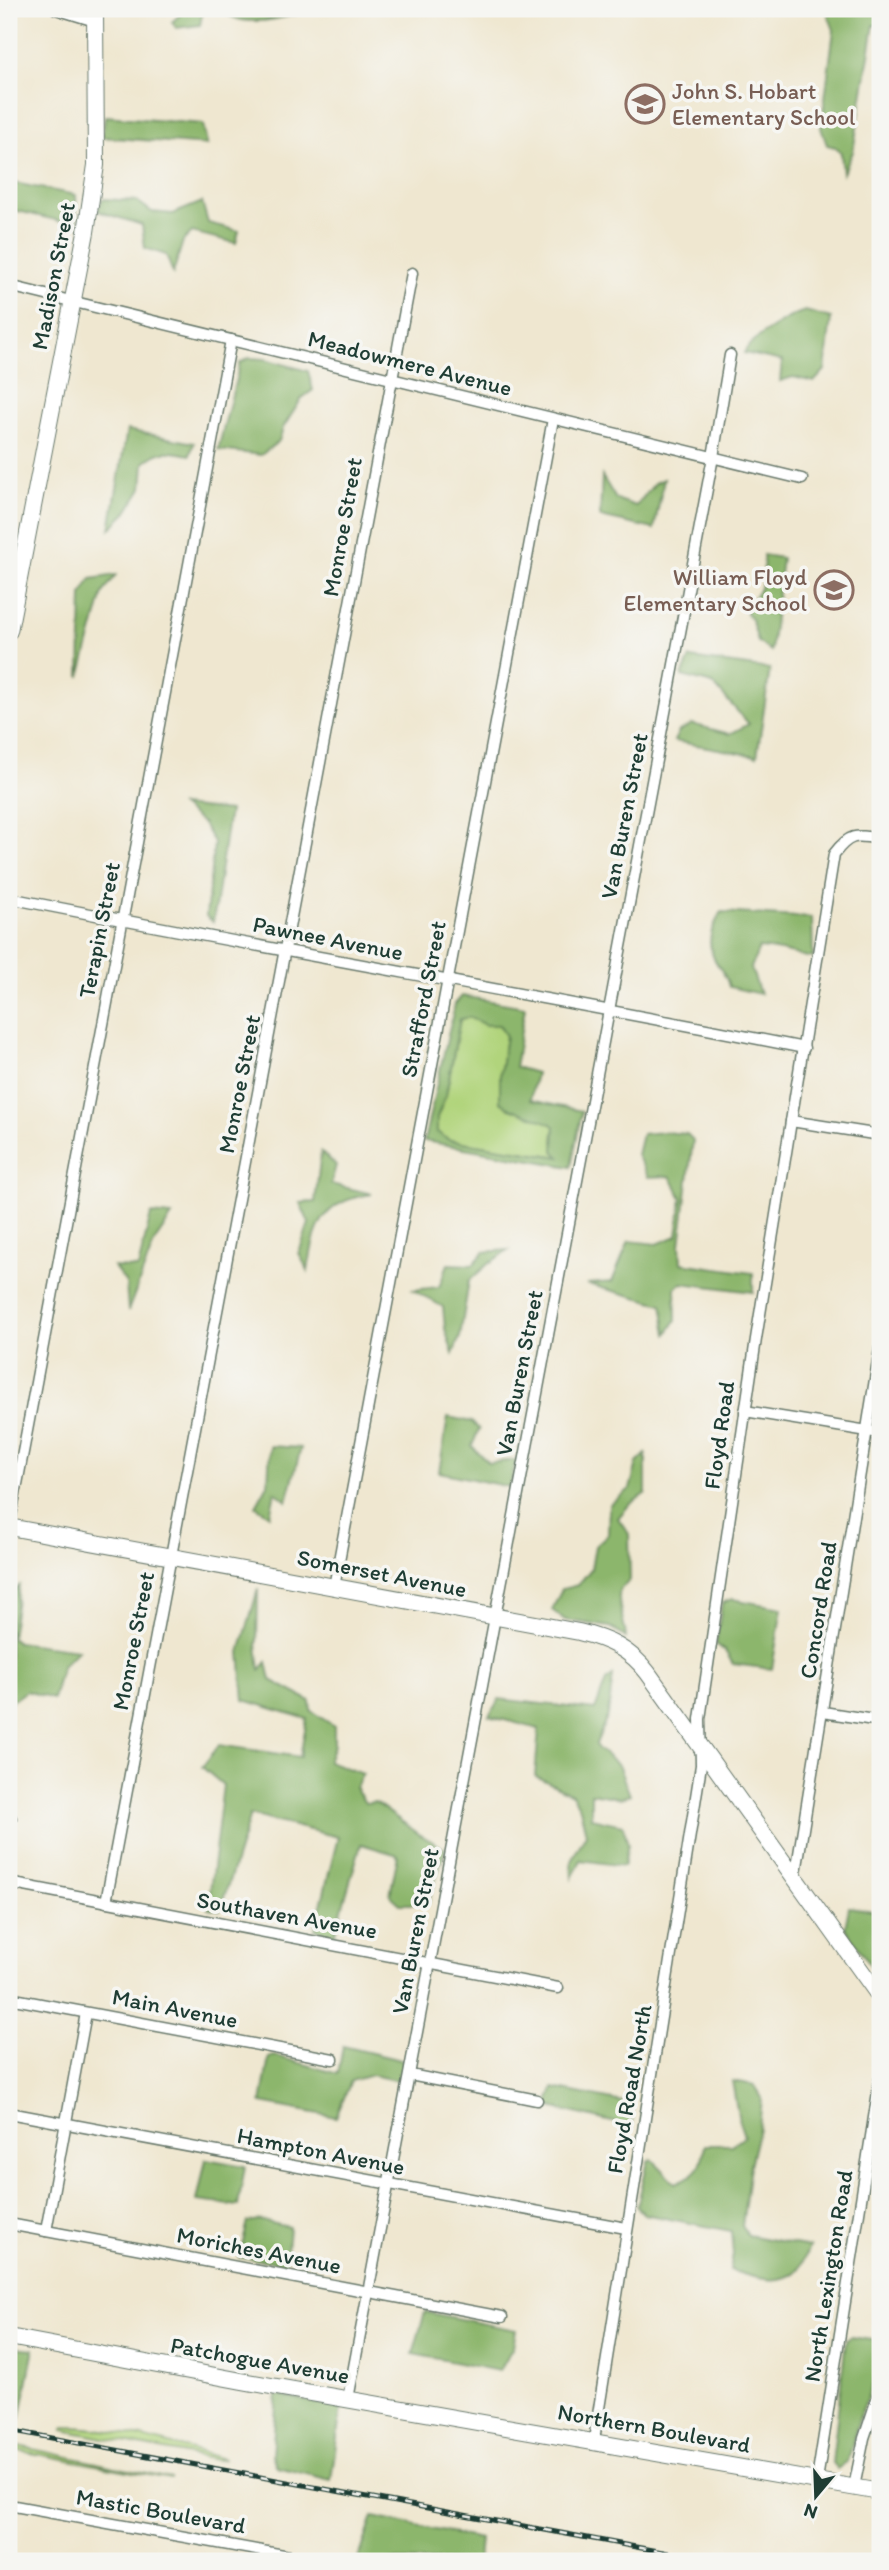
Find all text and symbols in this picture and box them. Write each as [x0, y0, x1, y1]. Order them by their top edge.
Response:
place label: John S. Hobart Elementary School [672, 77, 856, 131]
school or university icon: John S. Hobart Elementary School [624, 83, 666, 125]
street label: Madison Street [25, 200, 81, 352]
street label: Meadowmere Avenue [305, 324, 515, 402]
street label: Monroe Street [316, 455, 368, 599]
place label: William Floyd Elementary School [624, 563, 807, 617]
school or university icon: William Floyd Elementary School [813, 569, 855, 611]
street label: Van Buren Street [594, 730, 654, 901]
street label: Terapin Street [72, 859, 126, 1001]
street label: Pawnee Avenue [250, 910, 406, 966]
street label: Strafford Street [394, 918, 452, 1080]
street label: Monroe Street [212, 1012, 266, 1156]
street label: Van Buren Street [489, 1287, 549, 1458]
street label: Floyd Road [698, 1379, 740, 1491]
street label: Concord Road [793, 1539, 843, 1681]
street label: Somerset Avenue [295, 1543, 469, 1603]
street label: Monroe Street [106, 1569, 160, 1713]
street label: Van Buren Street [385, 1845, 445, 2016]
street label: Southaven Avenue [195, 1885, 379, 1945]
street label: Main Avenue [110, 1982, 240, 2034]
street label: Floyd Road North [600, 2002, 658, 2176]
street label: Hampton Avenue [235, 2121, 407, 2181]
street label: North Lexington Road [797, 2168, 859, 2384]
street label: Moriches Avenue [174, 2220, 344, 2280]
street label: Patchogue Avenue [168, 2330, 352, 2390]
street label: Northern Boulevard [555, 2397, 753, 2459]
north arrow [780, 2462, 850, 2532]
street label: Mastic Boulevard [74, 2482, 248, 2540]
text: N [801, 2499, 820, 2525]

